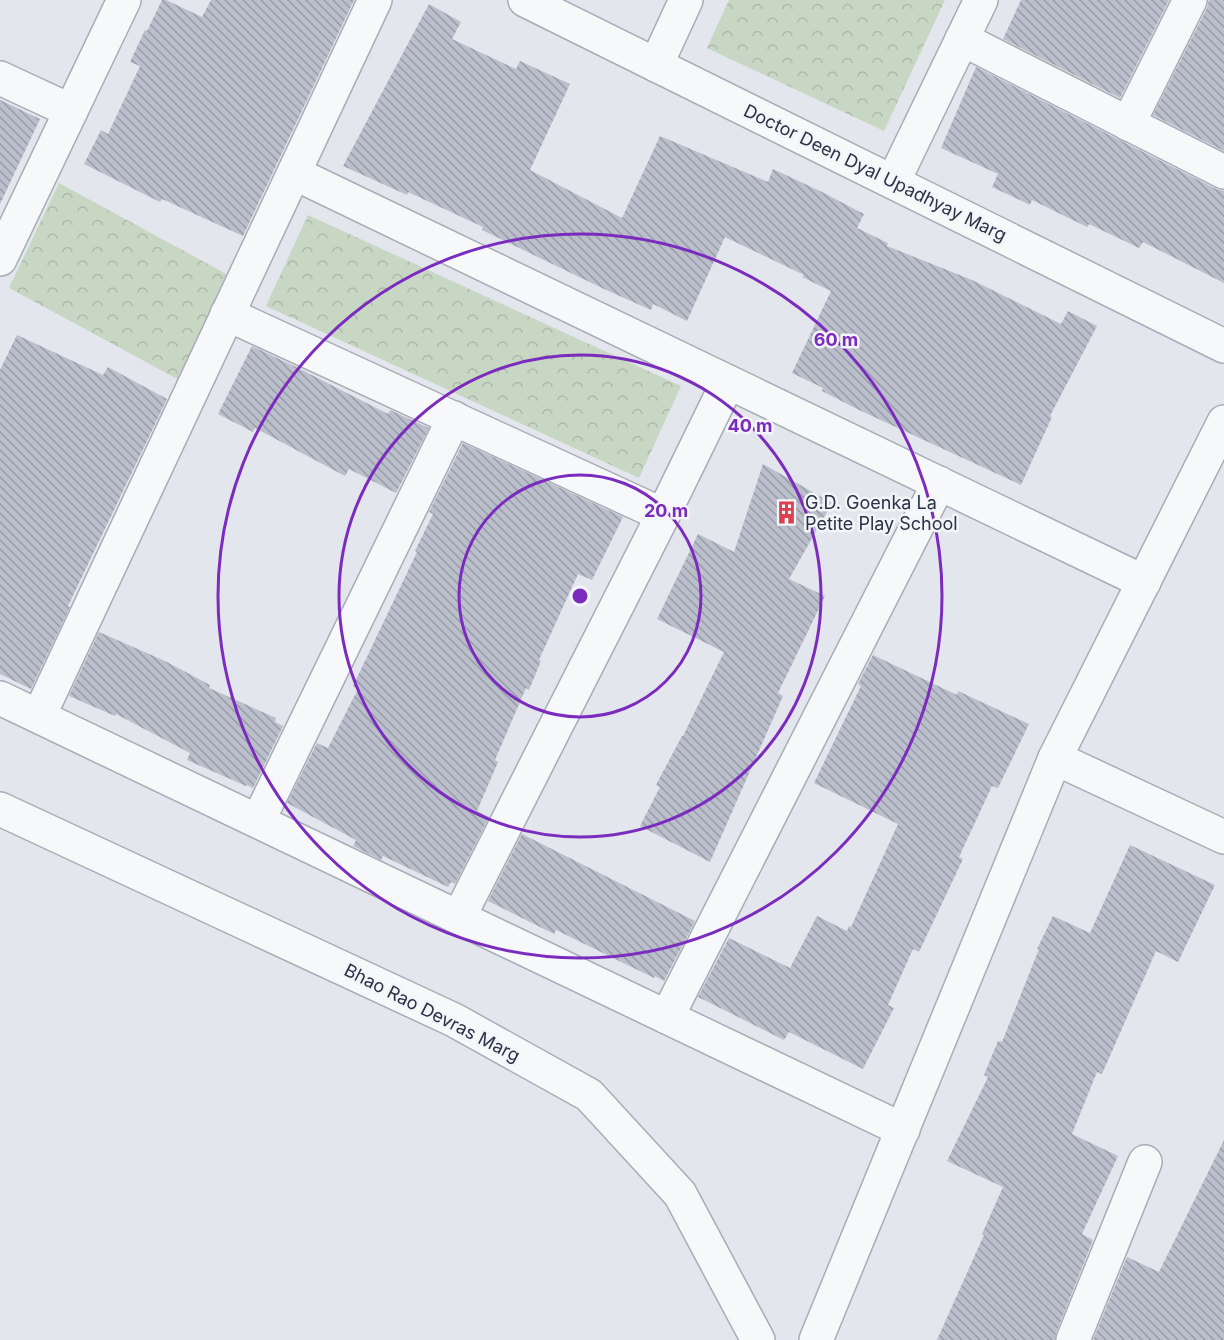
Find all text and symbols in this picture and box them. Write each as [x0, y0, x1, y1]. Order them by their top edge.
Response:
street label: Doctor Deen Dyal Upadhyay Marg [740, 100, 1010, 245]
text: 60 m [814, 329, 858, 350]
text: 40 m [728, 415, 773, 436]
place label: G.D. Goenka La Petite Play School [805, 492, 958, 534]
text: 20 m [644, 500, 688, 521]
building icon: G.D. Goenka La Petite Play School [774, 500, 800, 526]
centre of rings [570, 586, 590, 606]
street label: Bhao Rao Devras Marg [341, 959, 524, 1066]

